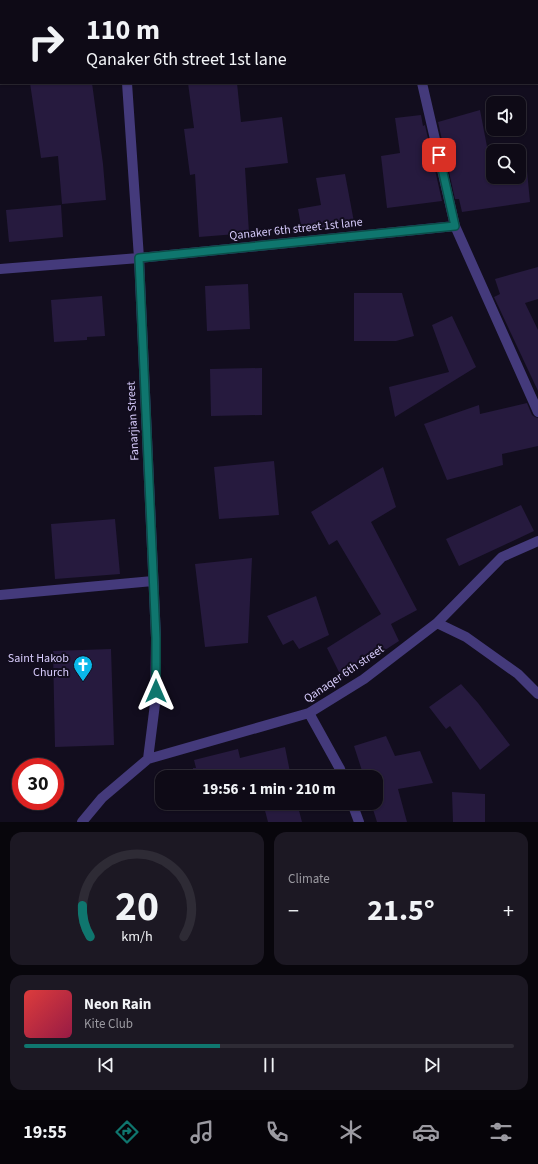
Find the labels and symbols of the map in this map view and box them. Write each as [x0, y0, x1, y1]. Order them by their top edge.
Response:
pin [422, 138, 456, 172]
street label: Qanaker 6th street 1st lane [229, 214, 363, 244]
street label: Fanarjian Street [122, 381, 144, 461]
street label: Qanaqer 6th street [300, 641, 388, 707]
place label: Saint Hakob Church [8, 650, 69, 681]
church icon: Saint Hakob Church [72, 654, 94, 682]
position arrow [135, 670, 177, 712]
speed limit sign: 30 [12, 758, 64, 810]

